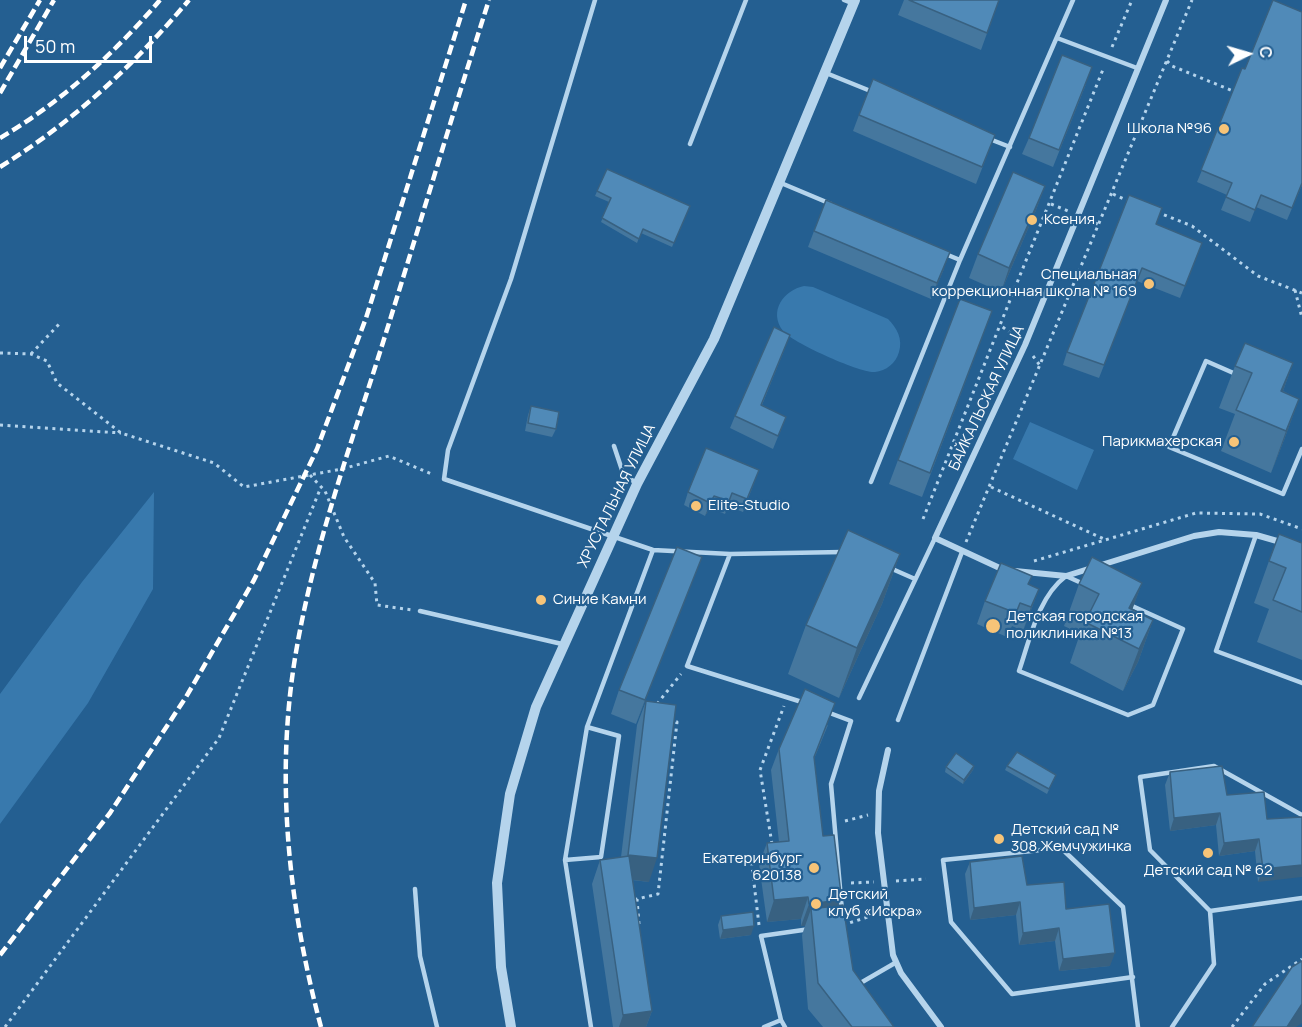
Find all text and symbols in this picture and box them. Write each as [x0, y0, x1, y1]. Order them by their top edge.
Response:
scale bar [27, 24, 154, 62]
north arrow [1218, 24, 1278, 84]
text: 50 m [35, 34, 75, 58]
text: С [1254, 46, 1277, 59]
place label: Школа №96 [1127, 120, 1212, 138]
marker: Школа №96 [1217, 122, 1231, 136]
place label: Ксения [1044, 211, 1095, 229]
marker: Ксения [1025, 213, 1039, 227]
place label: Специальная коррекционная школа № 169 [931, 266, 1137, 301]
marker: Специальная коррекционная школа № 169 [1142, 277, 1156, 291]
street label: БАЙКАЛЬСКАЯ УЛИЦА [945, 323, 1029, 473]
street label: ХРУСТАЛЬНАЯ УЛИЦА [574, 421, 660, 571]
place label: Парикмахерская [1102, 433, 1222, 451]
marker: Парикмахерская [1227, 435, 1241, 449]
place label: Elite-Studio [708, 497, 790, 515]
marker: Elite-Studio [689, 499, 703, 513]
place label: Синие Камни [553, 591, 646, 609]
marker: Синие Камни [534, 593, 548, 607]
place label: Детская городская поликлиника №13 [1006, 608, 1143, 643]
marker: Детская городская поликлиника №13 [984, 617, 1002, 635]
place label: Детский сад № 308 Жемчужинка [1011, 821, 1132, 856]
marker: Детский сад № 308 Жемчужинка [992, 832, 1006, 846]
marker: Детский сад № 62 [1201, 846, 1215, 860]
place label: Екатеринбург 620138 [703, 850, 802, 885]
marker: Екатеринбург 620138 [807, 861, 821, 875]
place label: Детский сад № 62 [1143, 862, 1273, 880]
place label: Детский клуб «Искра» [828, 886, 923, 921]
marker: Детский клуб «Искра» [809, 897, 823, 911]

